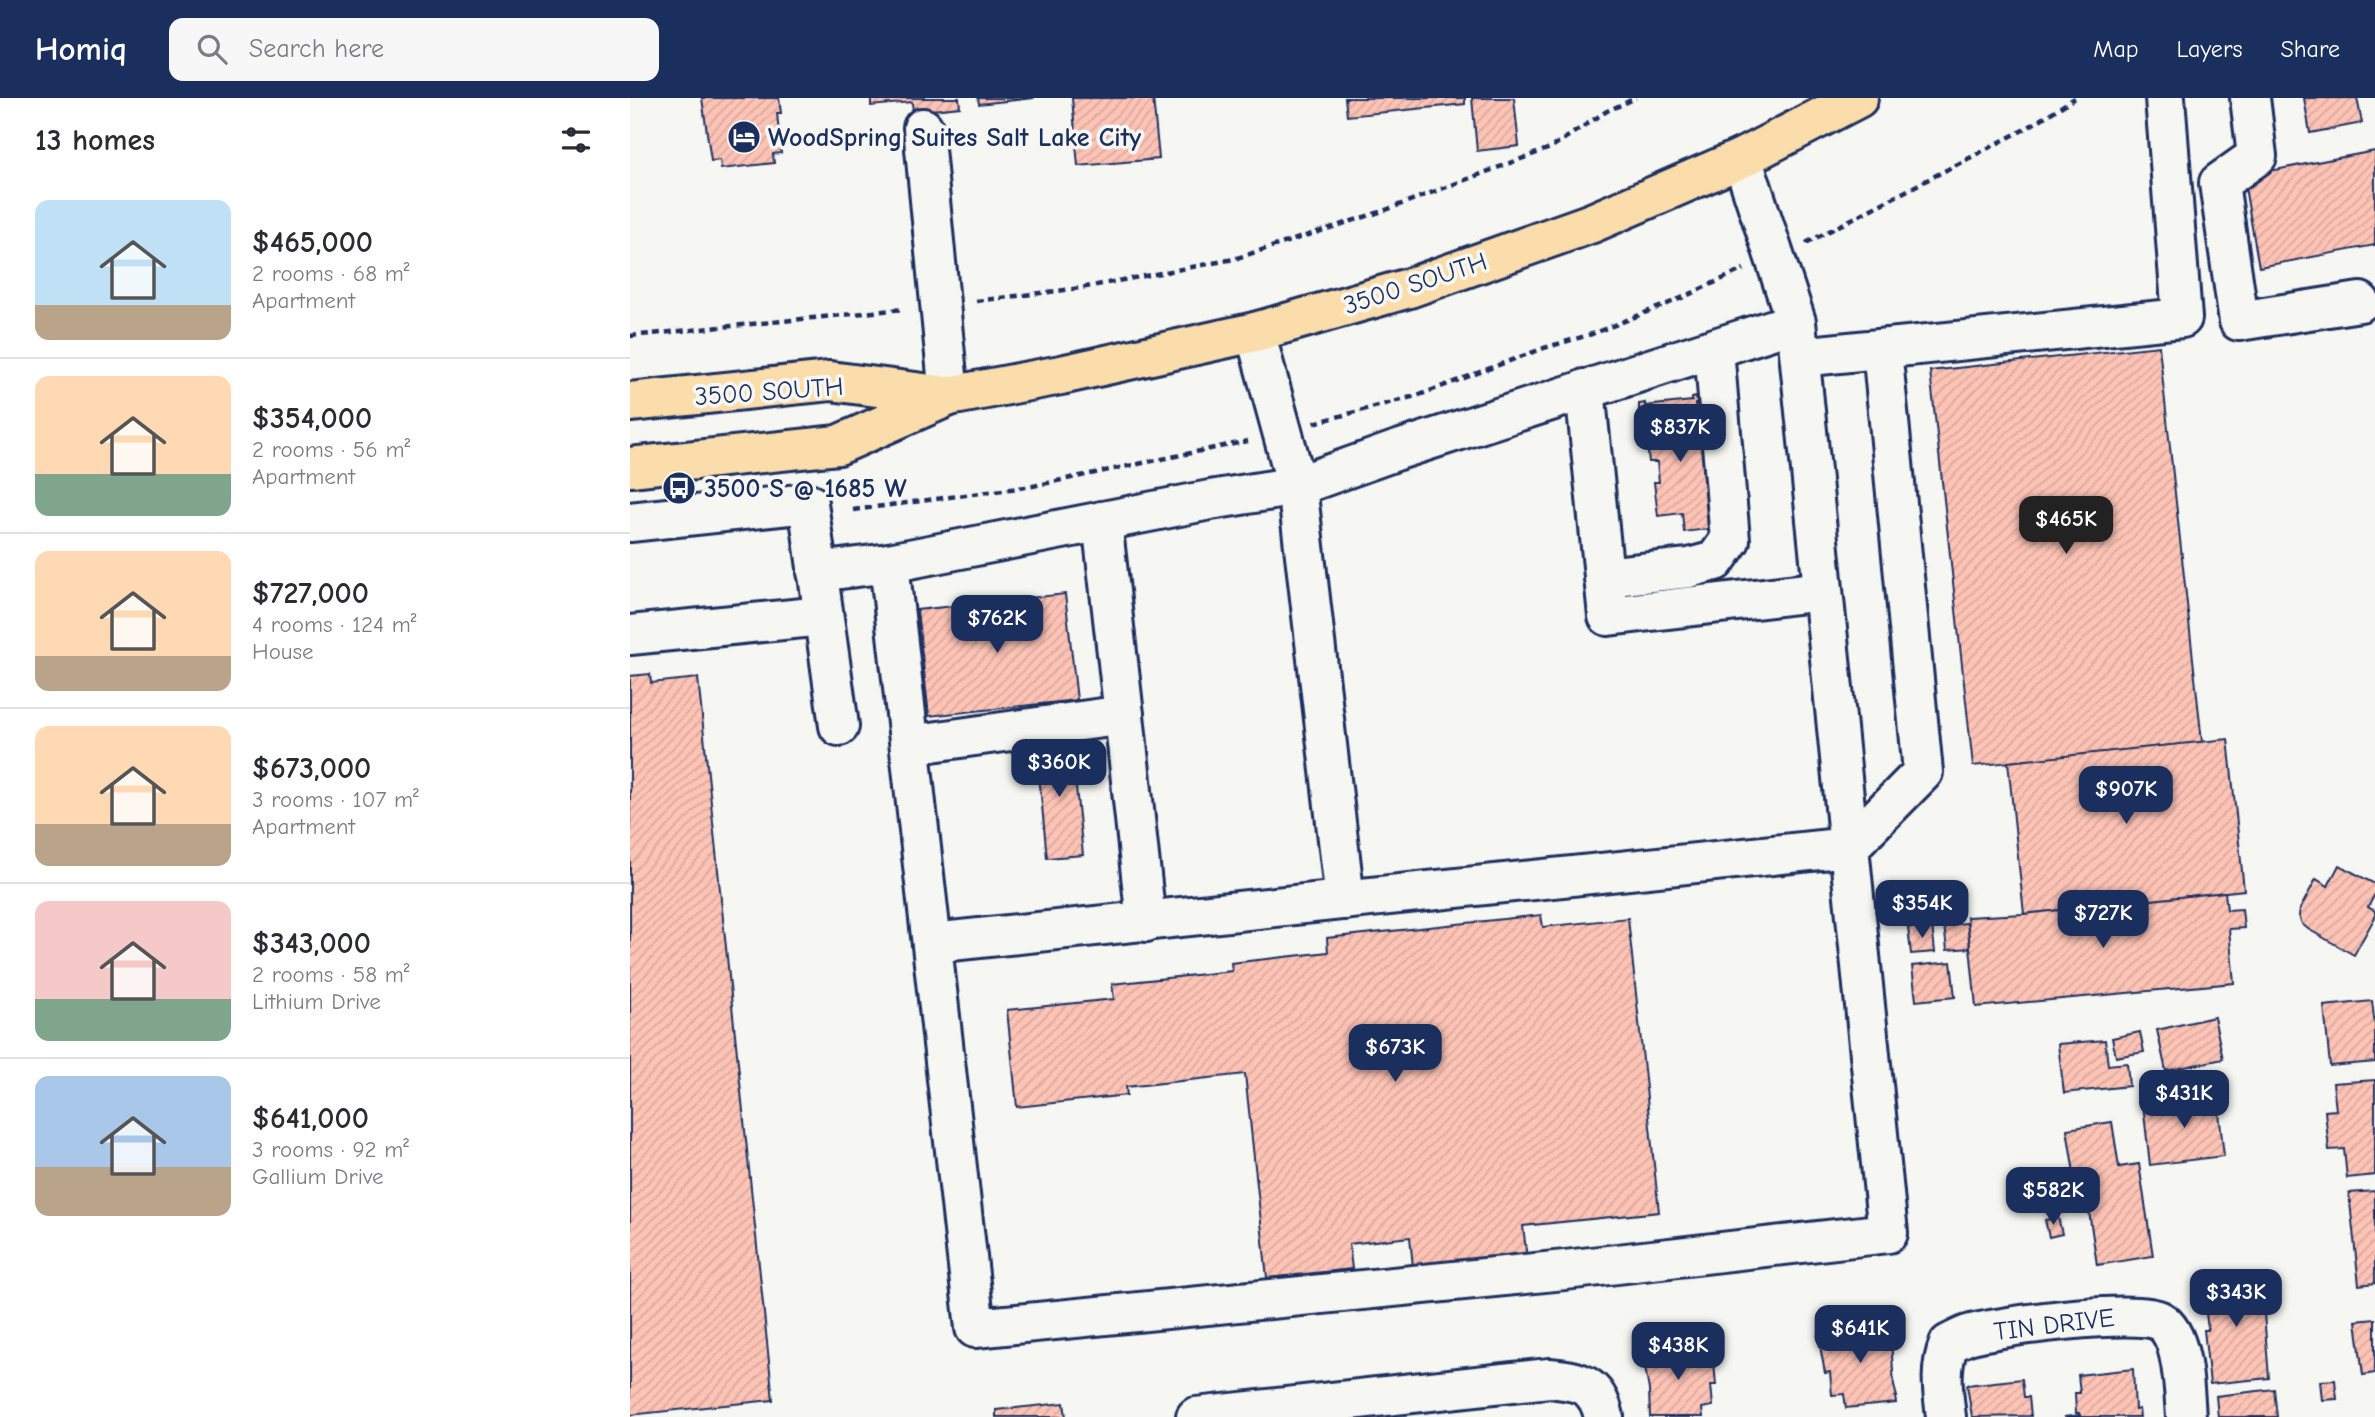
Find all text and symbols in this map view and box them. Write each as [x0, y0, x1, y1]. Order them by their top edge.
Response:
search box [169, 18, 659, 81]
text: Homiq [35, 30, 127, 68]
icon: search [193, 30, 231, 68]
text: Search here [249, 34, 384, 64]
text: Map [2093, 35, 2139, 63]
text: Layers [2177, 35, 2242, 63]
text: Share [2280, 35, 2340, 63]
hotel icon: WoodSpring Suites Salt Lake City [725, 118, 763, 156]
icon: filters [557, 121, 595, 159]
text: 13 homes [35, 123, 155, 158]
place label: WoodSpring Suites Salt Lake City [768, 123, 1141, 153]
text: $465,000 [252, 225, 373, 260]
icon: home [91, 228, 175, 312]
street label: 3500 SOUTH [1340, 247, 1491, 321]
text: 2 rooms · 68 m² [252, 260, 410, 287]
text: Apartment [252, 287, 355, 314]
street label: 3500 SOUTH [694, 372, 844, 412]
text: $354,000 [252, 401, 372, 436]
icon: home [91, 404, 175, 488]
pin: $837K [1631, 404, 1729, 464]
text: $837K [1650, 413, 1710, 440]
text: 2 rooms · 56 m² [252, 436, 410, 463]
text: Apartment [252, 463, 355, 490]
bus stop icon: 3500 S @ 1685 W [660, 469, 698, 507]
place label: 3500 S @ 1685 W [704, 474, 907, 504]
pin: $465K [2017, 496, 2115, 556]
text: $465K [2035, 505, 2097, 532]
text: $727,000 [252, 576, 369, 611]
icon: home [91, 579, 175, 663]
pin: $762K [948, 596, 1046, 655]
text: $762K [967, 604, 1027, 631]
text: 4 rooms · 124 m² [252, 611, 416, 638]
text: House [252, 638, 314, 665]
pin: $360K [1010, 740, 1108, 799]
text: $360K [1027, 748, 1091, 775]
text: $673,000 [252, 751, 371, 786]
icon: home [91, 754, 175, 838]
pin: $907K [2077, 766, 2175, 826]
text: $907K [2095, 775, 2157, 802]
text: 3 rooms · 107 m² [252, 786, 419, 813]
text: Apartment [252, 813, 355, 840]
pin: $354K [1873, 880, 1971, 940]
text: $354K [1891, 889, 1953, 916]
pin: $727K [2054, 890, 2152, 950]
text: $727K [2074, 899, 2132, 926]
text: $343,000 [252, 926, 371, 961]
icon: home [91, 929, 175, 1013]
text: 2 rooms · 58 m² [252, 961, 410, 988]
text: Lithium Drive [252, 988, 381, 1015]
pin: $673K [1346, 1024, 1444, 1084]
text: $673K [1365, 1033, 1425, 1060]
pin: $431K [2135, 1070, 2233, 1130]
text: $431K [2155, 1079, 2213, 1106]
text: $641,000 [252, 1101, 369, 1136]
icon: home [91, 1104, 175, 1188]
text: 3 rooms · 92 m² [252, 1136, 409, 1163]
text: Gallium Drive [252, 1163, 384, 1190]
pin: $582K [2004, 1168, 2102, 1227]
text: $582K [2022, 1176, 2084, 1203]
pin: $343K [2187, 1270, 2285, 1329]
text: $343K [2206, 1278, 2266, 1305]
street label: TIN DRIVE [1992, 1303, 2116, 1347]
pin: $641K [1811, 1306, 1909, 1365]
text: $641K [1831, 1314, 1889, 1341]
pin: $438K [1629, 1322, 1727, 1382]
text: $438K [1648, 1331, 1708, 1358]

